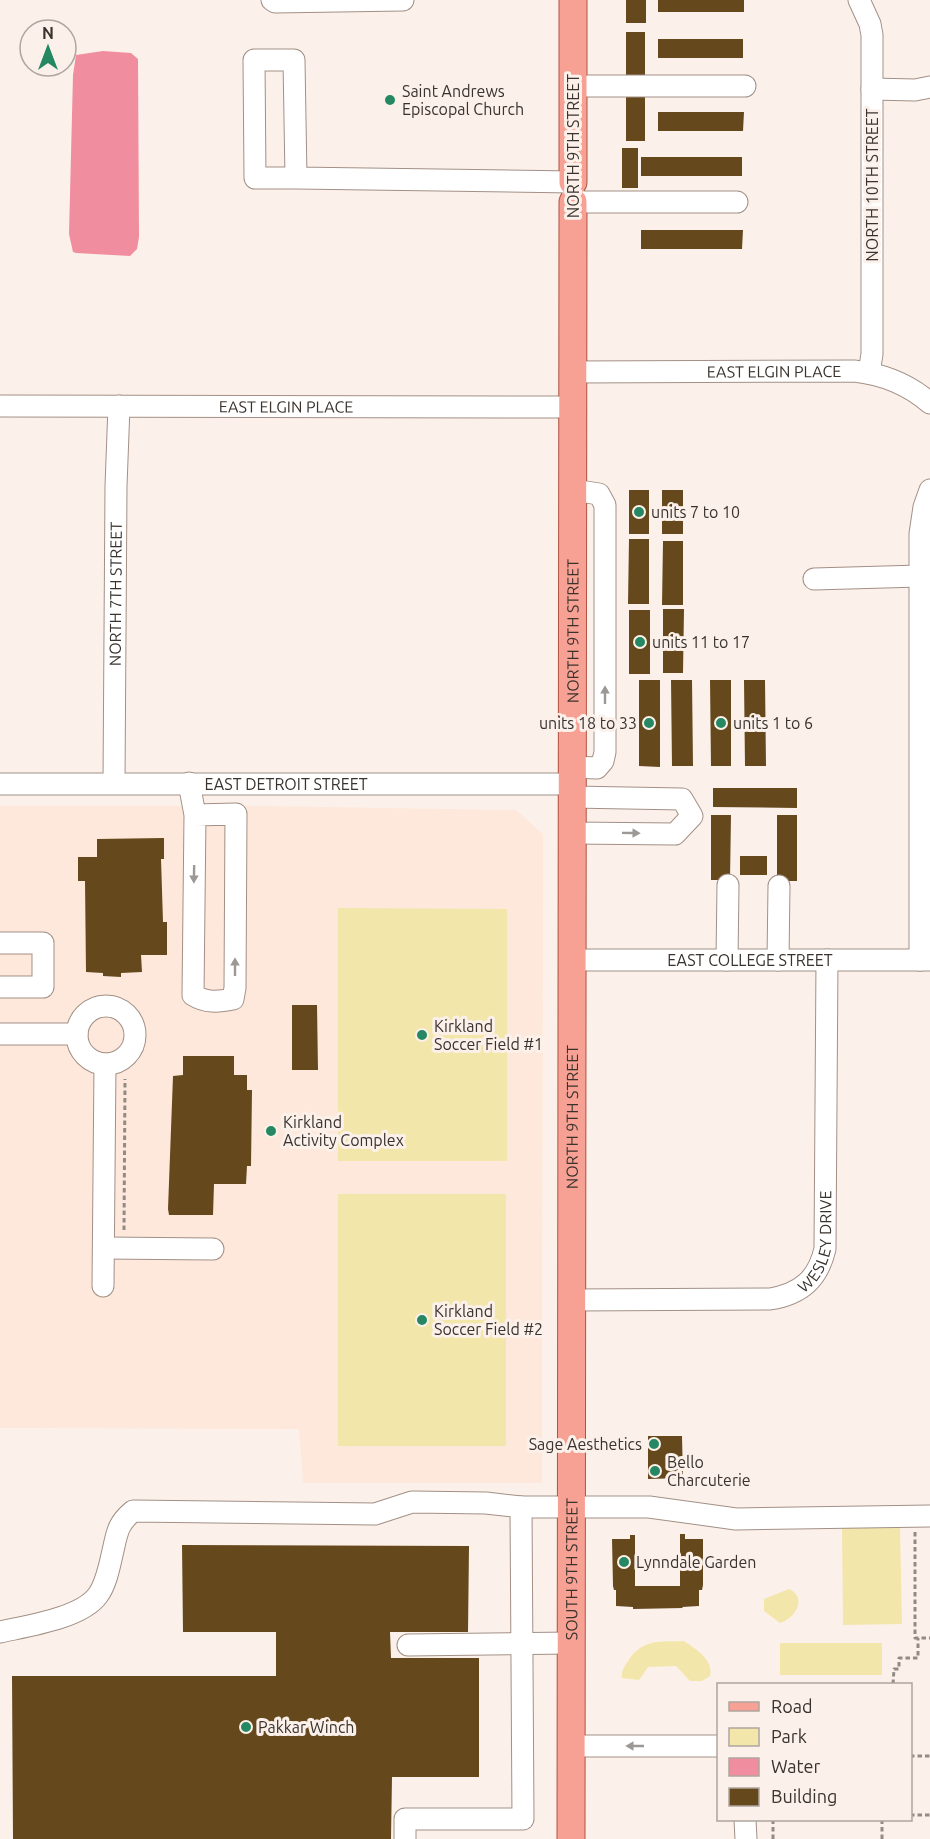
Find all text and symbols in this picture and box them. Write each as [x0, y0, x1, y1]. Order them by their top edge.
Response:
north arrow [18, 18, 78, 78]
text: N [42, 24, 54, 42]
street label: NORTH 9TH STREET [564, 74, 582, 218]
place label: Saint Andrews Episcopal Church [402, 82, 524, 118]
marker: Saint Andrews Episcopal Church [383, 93, 397, 107]
street label: NORTH 10TH STREET [863, 108, 881, 262]
street label: EAST ELGIN PLACE [707, 362, 841, 381]
street label: EAST ELGIN PLACE [219, 397, 353, 416]
place label: units 7 to 10 [651, 503, 740, 521]
marker: units 7 to 10 [632, 505, 646, 519]
street label: NORTH 7TH STREET [106, 522, 125, 666]
street label: NORTH 9TH STREET [563, 559, 582, 703]
place label: units 11 to 17 [652, 633, 750, 651]
marker: units 11 to 17 [633, 635, 647, 649]
one-way arrow [600, 685, 610, 704]
place label: units 18 to 33 [539, 714, 637, 732]
place label: units 1 to 6 [733, 714, 813, 732]
marker: units 18 to 33 [642, 716, 656, 730]
marker: units 1 to 6 [714, 716, 728, 730]
street label: EAST DETROIT STREET [204, 775, 368, 793]
one-way arrow [621, 828, 640, 838]
one-way arrow [190, 864, 199, 883]
street label: EAST COLLEGE STREET [667, 951, 833, 969]
one-way arrow [230, 958, 240, 977]
place label: Kirkland Soccer Field #1 [434, 1017, 543, 1053]
marker: Kirkland Soccer Field #1 [415, 1028, 429, 1042]
street label: NORTH 9TH STREET [563, 1045, 581, 1189]
place label: Kirkland Activity Complex [283, 1113, 404, 1149]
marker: Kirkland Activity Complex [264, 1124, 278, 1138]
street label: WESLEY DRIVE [794, 1190, 834, 1296]
place label: Kirkland Soccer Field #2 [434, 1302, 543, 1338]
marker: Kirkland Soccer Field #2 [415, 1313, 429, 1327]
place label: Sage Aesthetics [529, 1435, 642, 1453]
marker: Sage Aesthetics [647, 1437, 661, 1451]
place label: Bello Charcuterie [667, 1453, 751, 1489]
marker: Bello Charcuterie [648, 1464, 662, 1478]
street label: SOUTH 9TH STREET [562, 1498, 580, 1640]
place label: Lynndale Garden [636, 1553, 756, 1571]
marker: Lynndale Garden [617, 1555, 631, 1569]
legend [717, 1683, 912, 1821]
text: Road [771, 1696, 813, 1716]
place label: Pakkar Winch [258, 1718, 354, 1736]
marker: Pakkar Winch [239, 1720, 253, 1734]
text: Park [771, 1726, 807, 1746]
one-way arrow [626, 1741, 645, 1751]
text: Water [771, 1756, 821, 1776]
text: Building [771, 1786, 837, 1806]

